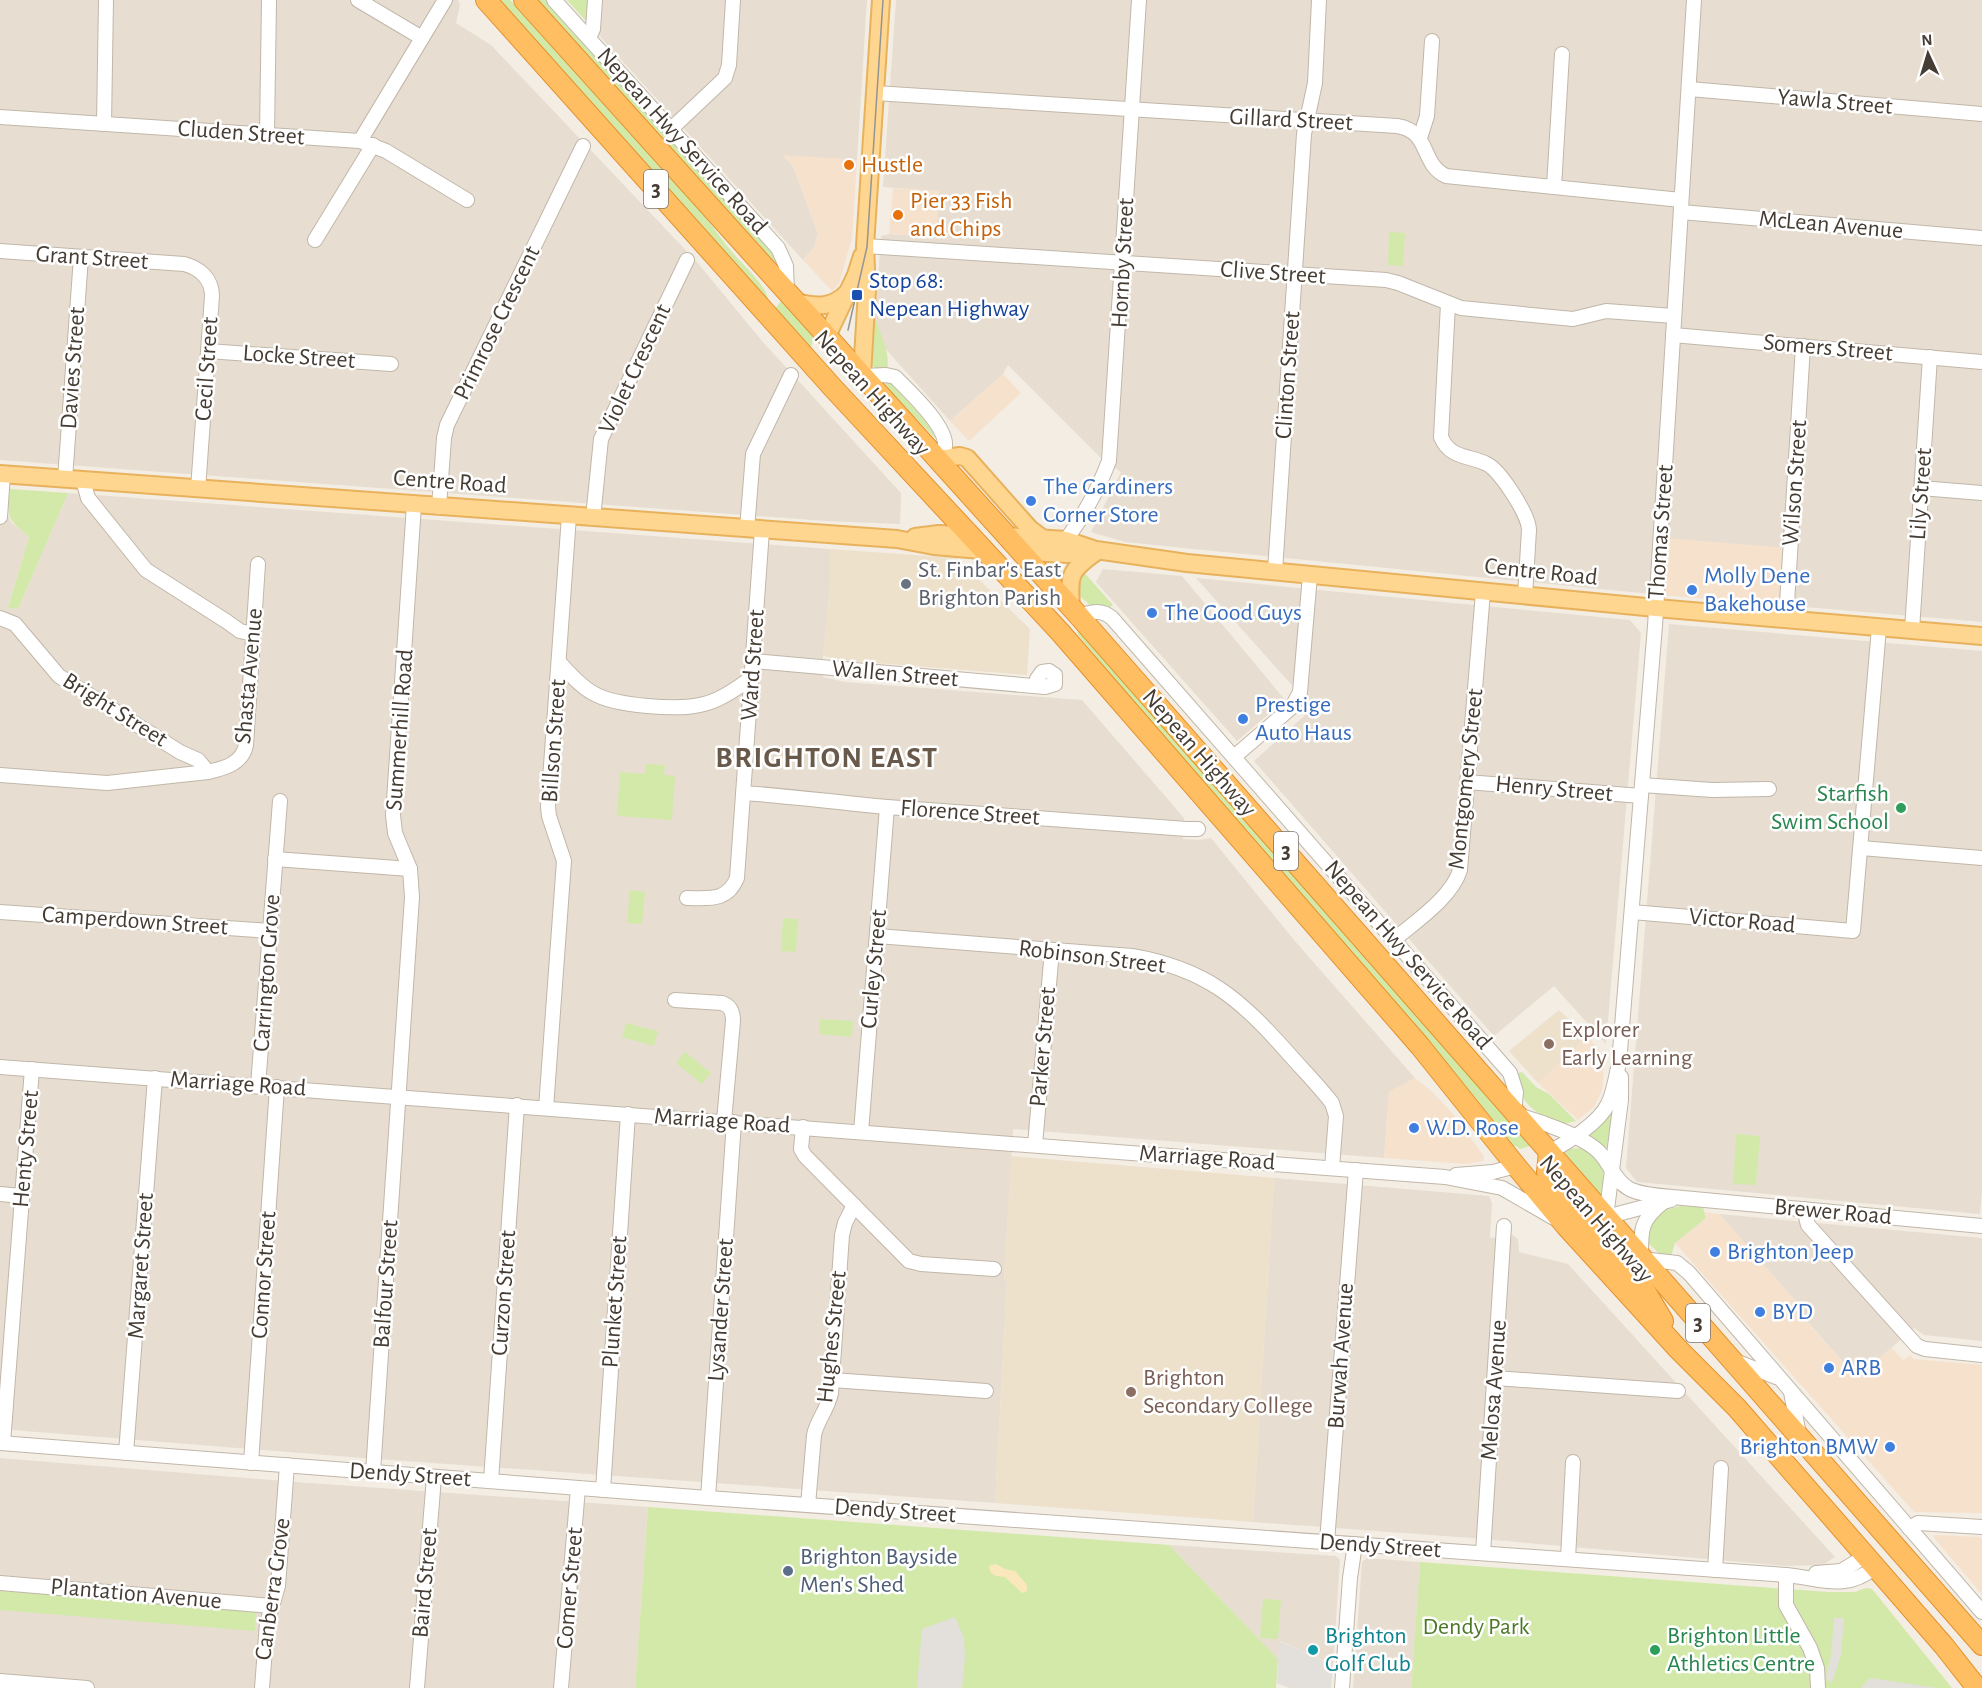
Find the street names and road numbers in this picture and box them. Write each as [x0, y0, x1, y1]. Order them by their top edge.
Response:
street label: Nepean Hwy Service Road [592, 43, 772, 239]
street label: Yawla Street [1776, 85, 1894, 119]
street label: Gillard Street [1229, 105, 1354, 135]
street label: Cluden Street [177, 117, 306, 149]
road number: 3 [644, 170, 668, 208]
street label: Hornby Street [1108, 197, 1138, 329]
street label: McLean Avenue [1758, 207, 1904, 243]
street label: Grant Street [35, 242, 149, 274]
street label: Primrose Crescent [449, 242, 545, 404]
street label: Clive Street [1220, 257, 1327, 289]
street label: Violet Crescent [595, 300, 676, 437]
street label: Davies Street [57, 306, 89, 430]
street label: Clinton Street [1272, 310, 1304, 440]
street label: Cecil Street [191, 316, 223, 422]
street label: Nepean Highway [809, 325, 935, 461]
street label: Somers Street [1762, 330, 1894, 366]
street label: Locke Street [242, 341, 356, 373]
street label: Wilson Street [1779, 419, 1811, 547]
street label: Lily Street [1906, 447, 1936, 541]
street label: Thomas Street [1644, 463, 1678, 600]
street label: Centre Road [393, 466, 507, 498]
street label: Centre Road [1483, 554, 1599, 590]
street label: Shasta Avenue [231, 607, 267, 745]
street label: Ward Street [737, 608, 769, 722]
street label: Summerhill Road [382, 648, 418, 812]
street label: Wallen Street [831, 657, 960, 692]
street label: Bright Street [58, 668, 172, 752]
street label: Billson Street [538, 678, 570, 804]
street label: Nepean Highway [1137, 685, 1261, 821]
street label: Montgomery Street [1445, 687, 1487, 871]
street label: Henry Street [1494, 772, 1614, 806]
street label: Florence Street [899, 796, 1041, 830]
road number: 3 [1274, 832, 1298, 870]
street label: Nepean Hwy Service Road [1320, 856, 1496, 1054]
street label: Carrington Grove [250, 893, 284, 1053]
street label: Camperdown Street [41, 903, 229, 939]
street label: Victor Road [1688, 904, 1796, 938]
street label: Curley Street [857, 908, 891, 1030]
street label: Robinson Street [1017, 936, 1167, 978]
street label: Parker Street [1026, 986, 1060, 1108]
street label: Marriage Road [169, 1067, 307, 1101]
street label: Henty Street [9, 1089, 43, 1209]
street label: Marriage Road [653, 1104, 791, 1138]
street label: Marriage Road [1138, 1141, 1276, 1175]
street label: Nepean Highway [1534, 1151, 1658, 1287]
street label: Margaret Street [124, 1192, 158, 1340]
street label: Brewer Road [1773, 1195, 1893, 1229]
street label: Connor Street [248, 1210, 280, 1340]
street label: Balfour Street [370, 1219, 402, 1349]
street label: Curzon Street [488, 1229, 520, 1357]
street label: Plunket Street [598, 1235, 632, 1369]
street label: Lysander Street [704, 1237, 738, 1382]
street label: Hughes Street [813, 1269, 851, 1404]
street label: Burwah Avenue [1324, 1282, 1358, 1430]
road number: 3 [1686, 1304, 1710, 1342]
street label: Melosa Avenue [1477, 1319, 1511, 1461]
street label: Dendy Street [348, 1459, 472, 1491]
street label: Dendy Street [833, 1495, 957, 1527]
street label: Canberra Grove [251, 1516, 295, 1662]
street label: Comer Street [553, 1526, 587, 1650]
street label: Baird Street [408, 1527, 442, 1639]
street label: Dendy Street [1318, 1530, 1442, 1562]
street label: Plantation Avenue [49, 1575, 223, 1613]

